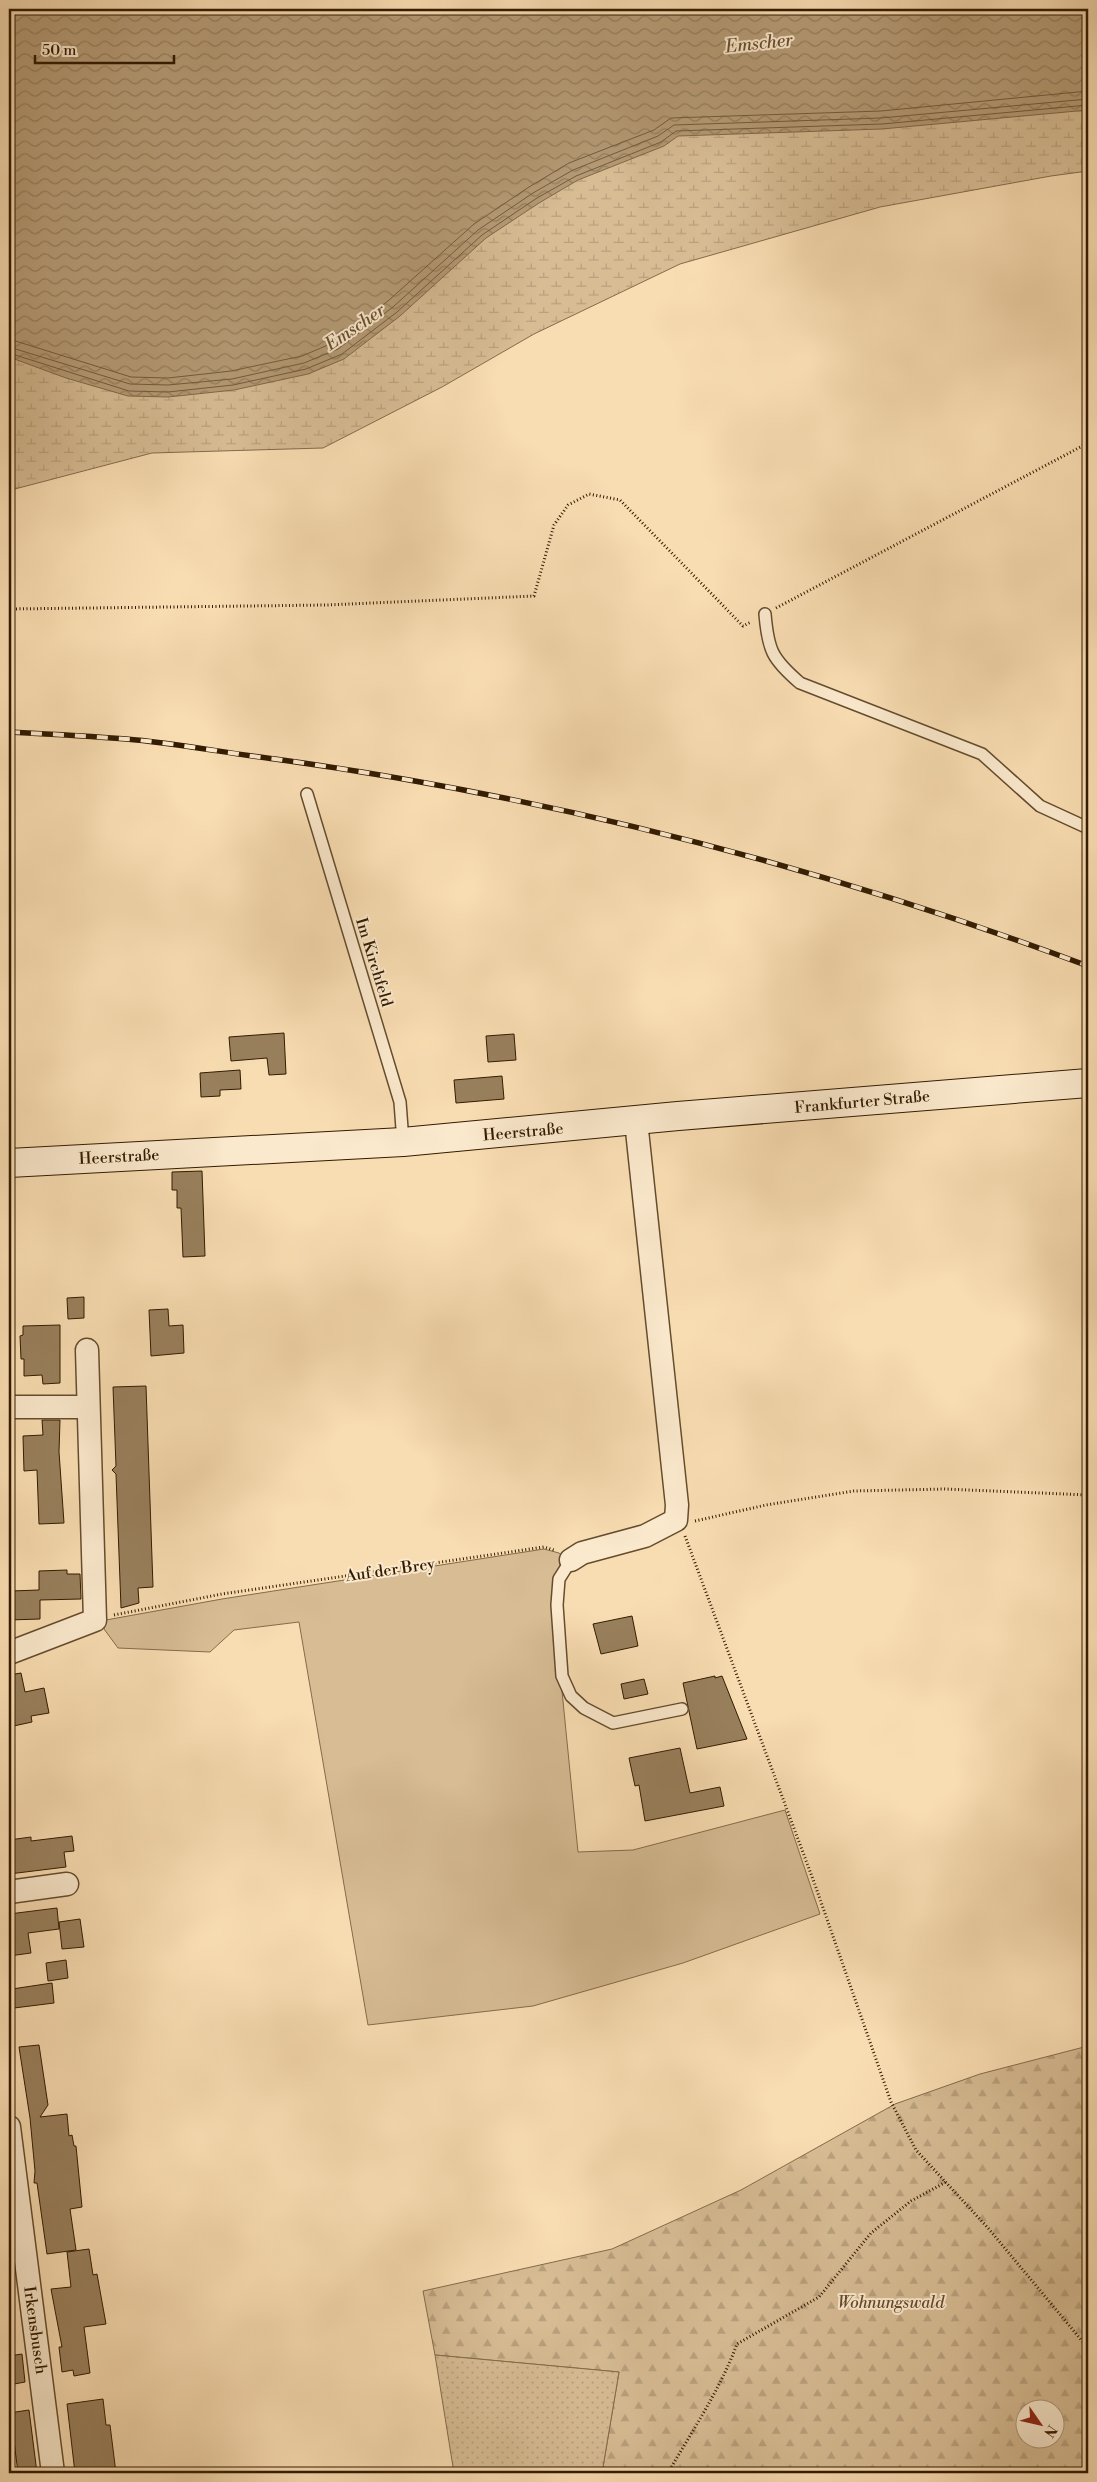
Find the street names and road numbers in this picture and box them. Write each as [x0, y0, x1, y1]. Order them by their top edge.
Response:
street label: Im Kirchfeld [351, 915, 397, 1009]
street label: Frankfurter Straße [793, 1086, 931, 1118]
street label: Heerstraße [482, 1119, 564, 1145]
street label: Heerstraße [78, 1145, 160, 1169]
street label: Auf der Brey [343, 1554, 436, 1586]
street label: Irkensbusch [19, 2285, 51, 2376]

